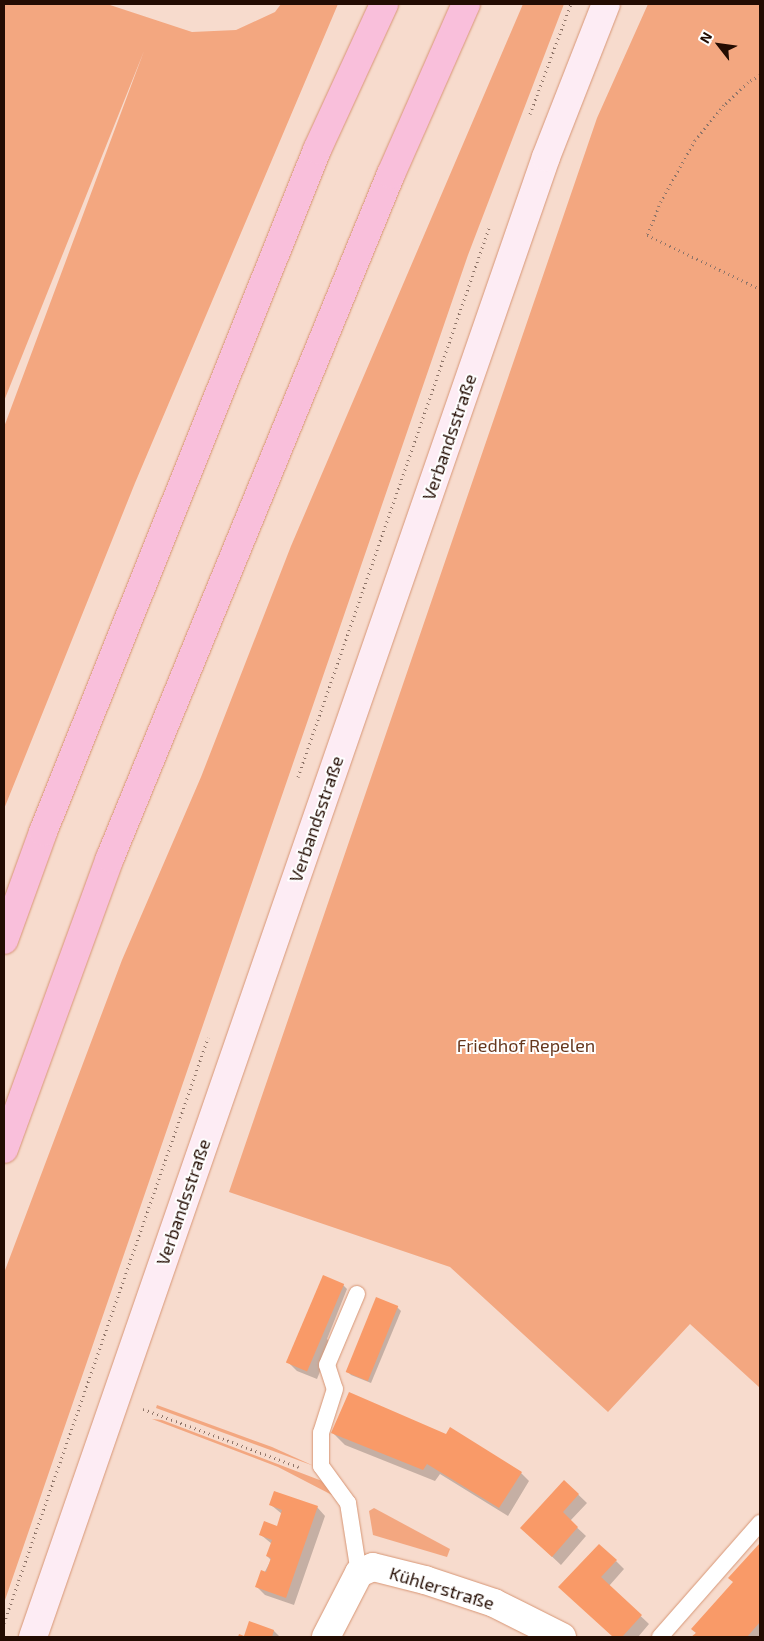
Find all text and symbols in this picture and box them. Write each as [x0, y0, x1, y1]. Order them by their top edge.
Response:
north arrow [694, 20, 744, 70]
text: N [696, 29, 715, 46]
street label: Verbandsstraße [417, 371, 481, 503]
street label: Verbandsstraße [284, 753, 348, 885]
park label: Friedhof Repelen [457, 1034, 595, 1056]
street label: Verbandsstraße [151, 1136, 215, 1268]
street label: Kühlerstraße [387, 1562, 497, 1614]

